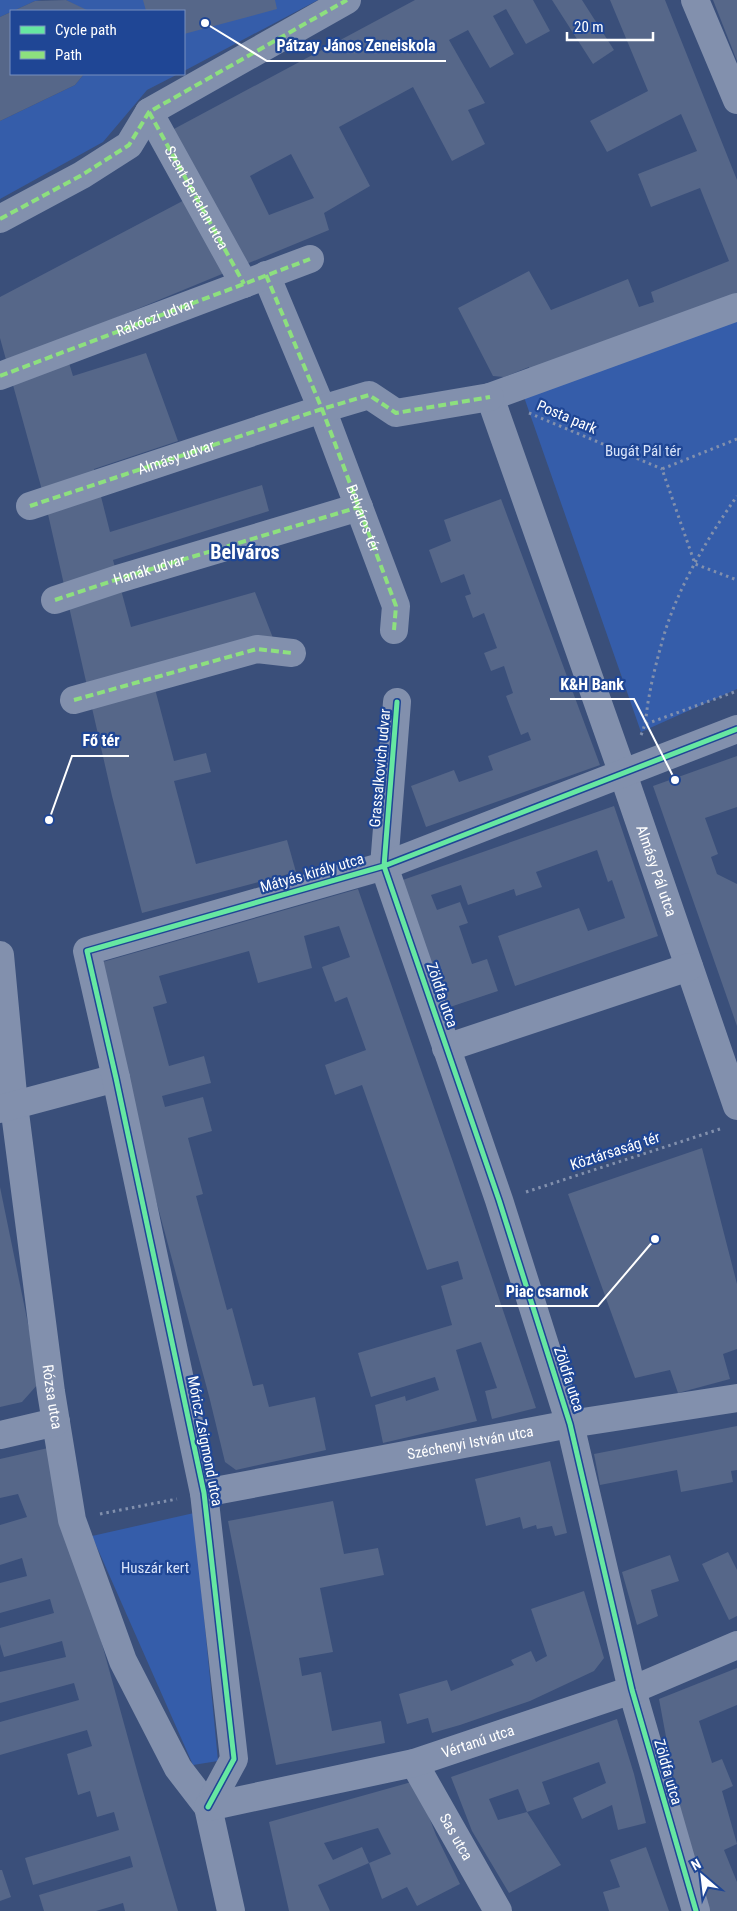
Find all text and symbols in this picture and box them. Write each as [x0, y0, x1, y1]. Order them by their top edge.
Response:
legend [10, 10, 185, 75]
scale bar [567, 10, 653, 42]
text: 20 m [574, 18, 604, 36]
text: Cycle path [55, 21, 117, 39]
callout: Pátzay János Zeneiskola [267, 30, 446, 61]
text: Pátzay János Zeneiskola [276, 36, 436, 55]
text: Path [55, 46, 82, 64]
street label: Szent Bertalan utca [161, 143, 232, 253]
street label: Rákóczi udvar [113, 294, 198, 340]
street label: Posta park [534, 396, 600, 438]
street label: Almásy udvar [135, 436, 217, 479]
park label: Bugát Pál tér [605, 442, 682, 460]
street label: Belváros tér [342, 482, 384, 555]
district label: Belváros [210, 540, 280, 564]
street label: Hanák udvar [111, 550, 188, 589]
callout: K&H Bank [550, 668, 634, 699]
text: K&H Bank [560, 675, 624, 694]
street label: Grassalkovich udvar [366, 707, 394, 828]
callout: Fő tér [72, 725, 129, 756]
text: Fő tér [83, 731, 119, 750]
street label: Almásy Pál utca [632, 823, 680, 919]
street label: Mátyás király utca [258, 850, 366, 896]
street label: Zöldfa utca [423, 960, 461, 1030]
street label: Köztársaság tér [568, 1128, 662, 1174]
callout: Piac csarnok [495, 1275, 598, 1306]
text: Piac csarnok [506, 1282, 589, 1301]
street label: Zöldfa utca [550, 1344, 588, 1414]
street label: Rózsa utca [39, 1363, 66, 1431]
street label: Móricz Zsigmond utca [184, 1374, 226, 1508]
street label: Széchenyi István utca [406, 1422, 535, 1463]
park label: Huszár kert [121, 1559, 189, 1577]
street label: Vértanú utca [439, 1721, 517, 1762]
street label: Zöldfa utca [650, 1737, 686, 1807]
street label: Sas utca [436, 1810, 476, 1864]
north arrow [677, 1851, 727, 1901]
text: N [688, 1855, 703, 1874]

